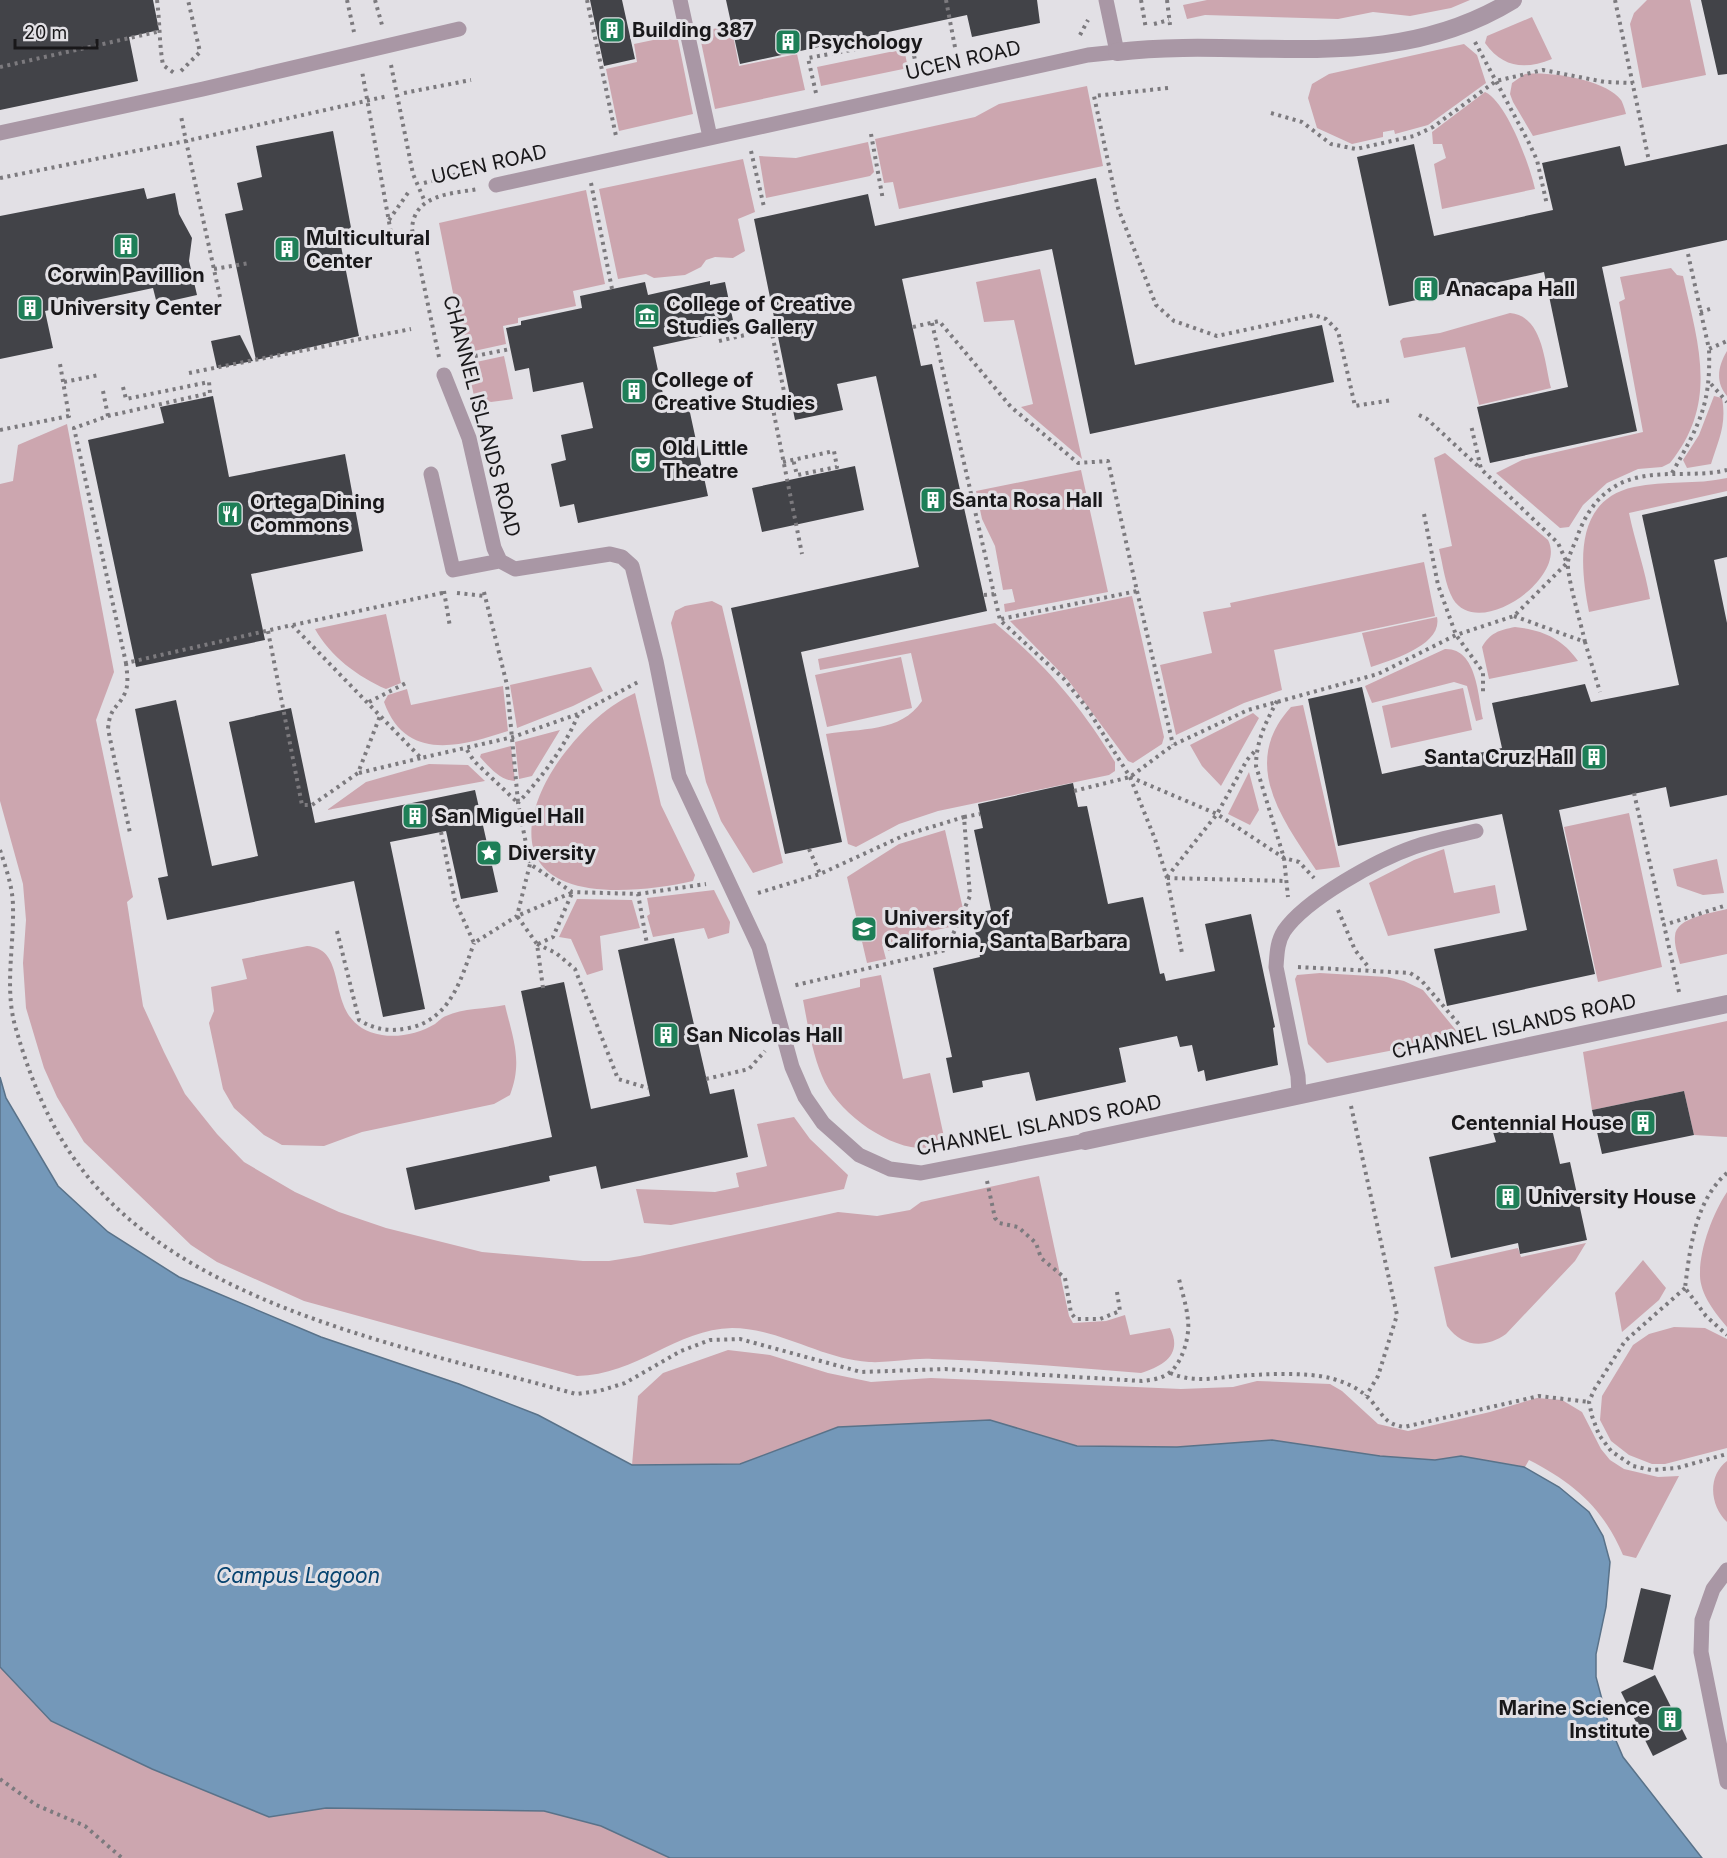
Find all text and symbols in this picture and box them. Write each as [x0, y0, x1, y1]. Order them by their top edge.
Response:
scale bar [15, 12, 98, 50]
building icon: Building 387 [597, 15, 627, 45]
place label: Building 387 [632, 18, 754, 42]
text: 20 m [24, 22, 67, 43]
building icon: Psychology [773, 27, 803, 57]
place label: Psychology [808, 30, 923, 54]
street label: UCEN ROAD [903, 35, 1023, 85]
street label: UCEN ROAD [429, 139, 549, 189]
place label: Multicultural Center [306, 226, 430, 273]
building icon: Corwin Pavillion [111, 231, 141, 261]
building icon: Multicultural Center [272, 234, 302, 264]
place label: Corwin Pavillion [47, 263, 205, 287]
building icon: Anacapa Hall [1411, 274, 1441, 304]
place label: Anacapa Hall [1446, 277, 1575, 301]
street label: CHANNEL ISLANDS ROAD [438, 292, 526, 540]
place label: College of Creative Studies Gallery [666, 292, 853, 339]
building icon: University Center [15, 293, 45, 323]
place label: University Center [50, 296, 222, 320]
museum icon: College of Creative Studies Gallery [632, 301, 662, 331]
place label: College of Creative Studies [654, 368, 815, 415]
building icon: College of Creative Studies [619, 376, 649, 406]
place label: Old Little Theatre [662, 436, 748, 483]
theatre icon: Old Little Theatre [628, 445, 658, 475]
building icon: Santa Rosa Hall [918, 485, 948, 515]
place label: Santa Rosa Hall [952, 488, 1103, 512]
place label: Ortega Dining Commons [250, 490, 385, 537]
restaurant icon: Ortega Dining Commons [215, 499, 245, 529]
building icon: Santa Cruz Hall [1579, 742, 1609, 772]
place label: Santa Cruz Hall [1424, 745, 1574, 769]
building icon: San Miguel Hall [400, 801, 430, 831]
place label: San Miguel Hall [434, 804, 585, 828]
place icon: Diversity [474, 838, 504, 868]
place label: Diversity [508, 841, 596, 865]
place label: University of California, Santa Barbara [884, 906, 1128, 953]
school or university icon: University of California, Santa Barbara [849, 914, 879, 944]
street label: CHANNEL ISLANDS ROAD [1390, 988, 1638, 1064]
building icon: San Nicolas Hall [651, 1020, 681, 1050]
place label: San Nicolas Hall [686, 1023, 843, 1047]
street label: CHANNEL ISLANDS ROAD [914, 1089, 1164, 1161]
building icon: Centennial House [1628, 1108, 1658, 1138]
place label: Centennial House [1451, 1111, 1624, 1135]
building icon: University House [1493, 1182, 1523, 1212]
place label: University House [1528, 1185, 1696, 1209]
water label: Campus Lagoon [216, 1563, 380, 1588]
place label: Marine Science Institute [1499, 1696, 1650, 1743]
building icon: Marine Science Institute [1655, 1704, 1685, 1734]

